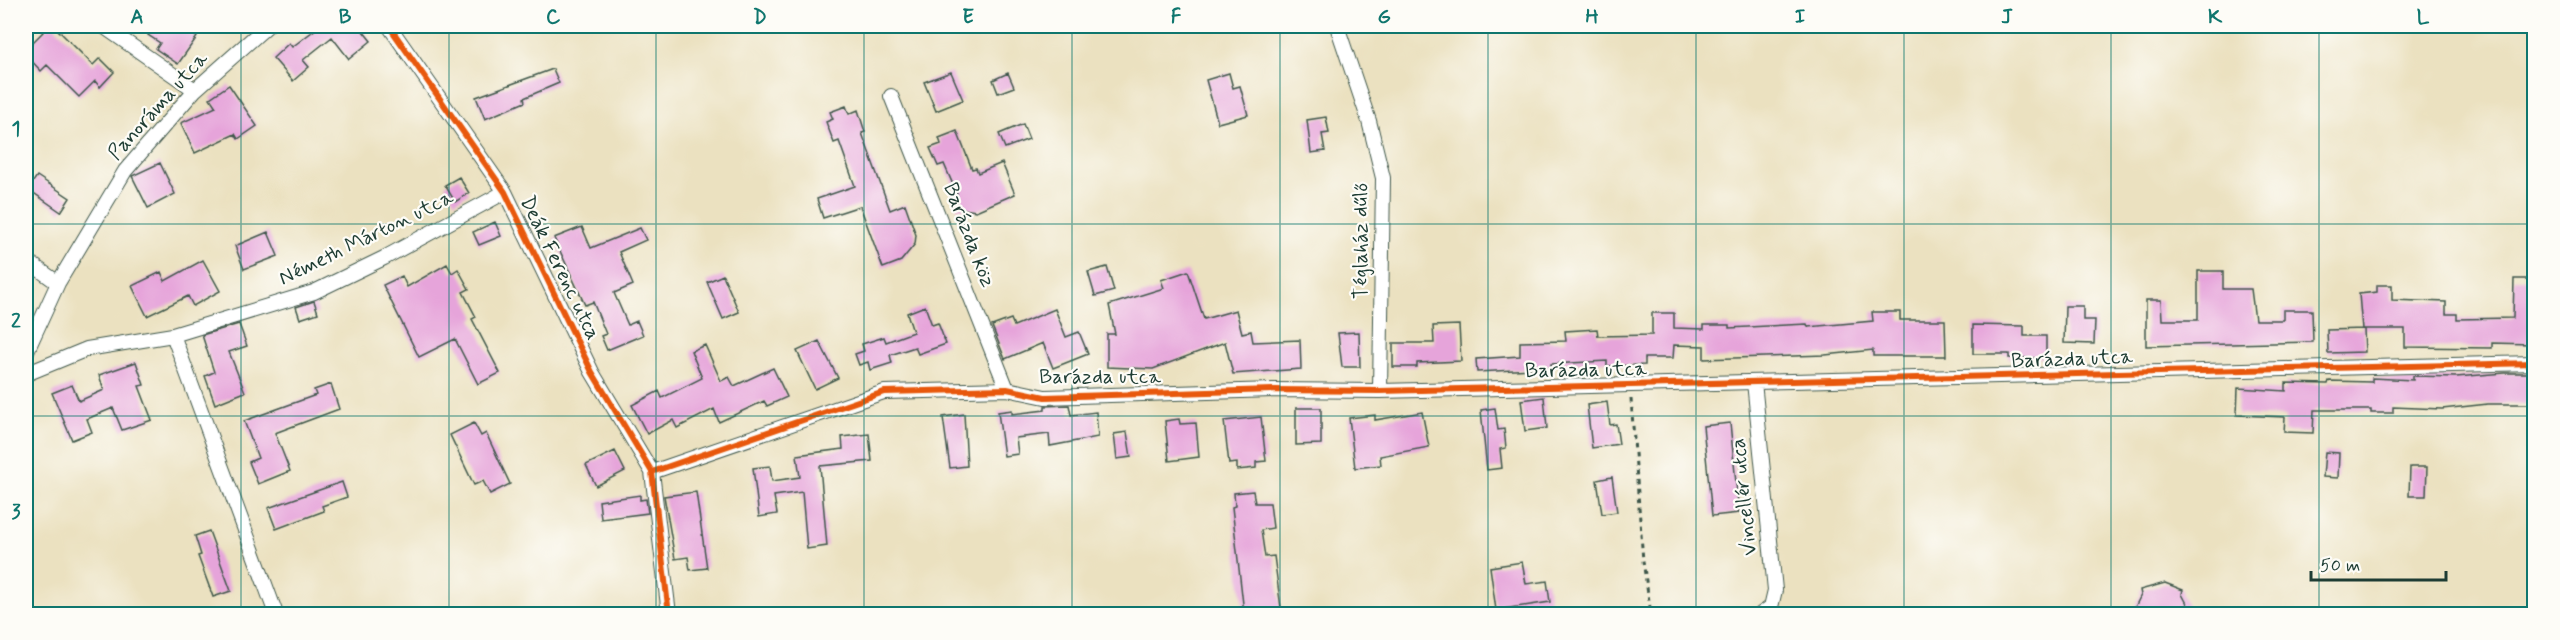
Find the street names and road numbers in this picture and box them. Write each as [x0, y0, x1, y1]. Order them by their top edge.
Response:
street label: Panoráma utca [102, 45, 215, 166]
street label: Barázda köz [936, 179, 1002, 291]
street label: Németh Márton utca [274, 183, 458, 292]
street label: Téglaház dűlő [1347, 183, 1375, 299]
street label: Deák Ferenc utca [513, 191, 607, 345]
street label: Barázda utca [2011, 343, 2134, 375]
street label: Barázda utca [1525, 355, 1648, 385]
street label: Barázda utca [1039, 363, 1161, 391]
street label: Vincellér utca [1724, 437, 1764, 557]

